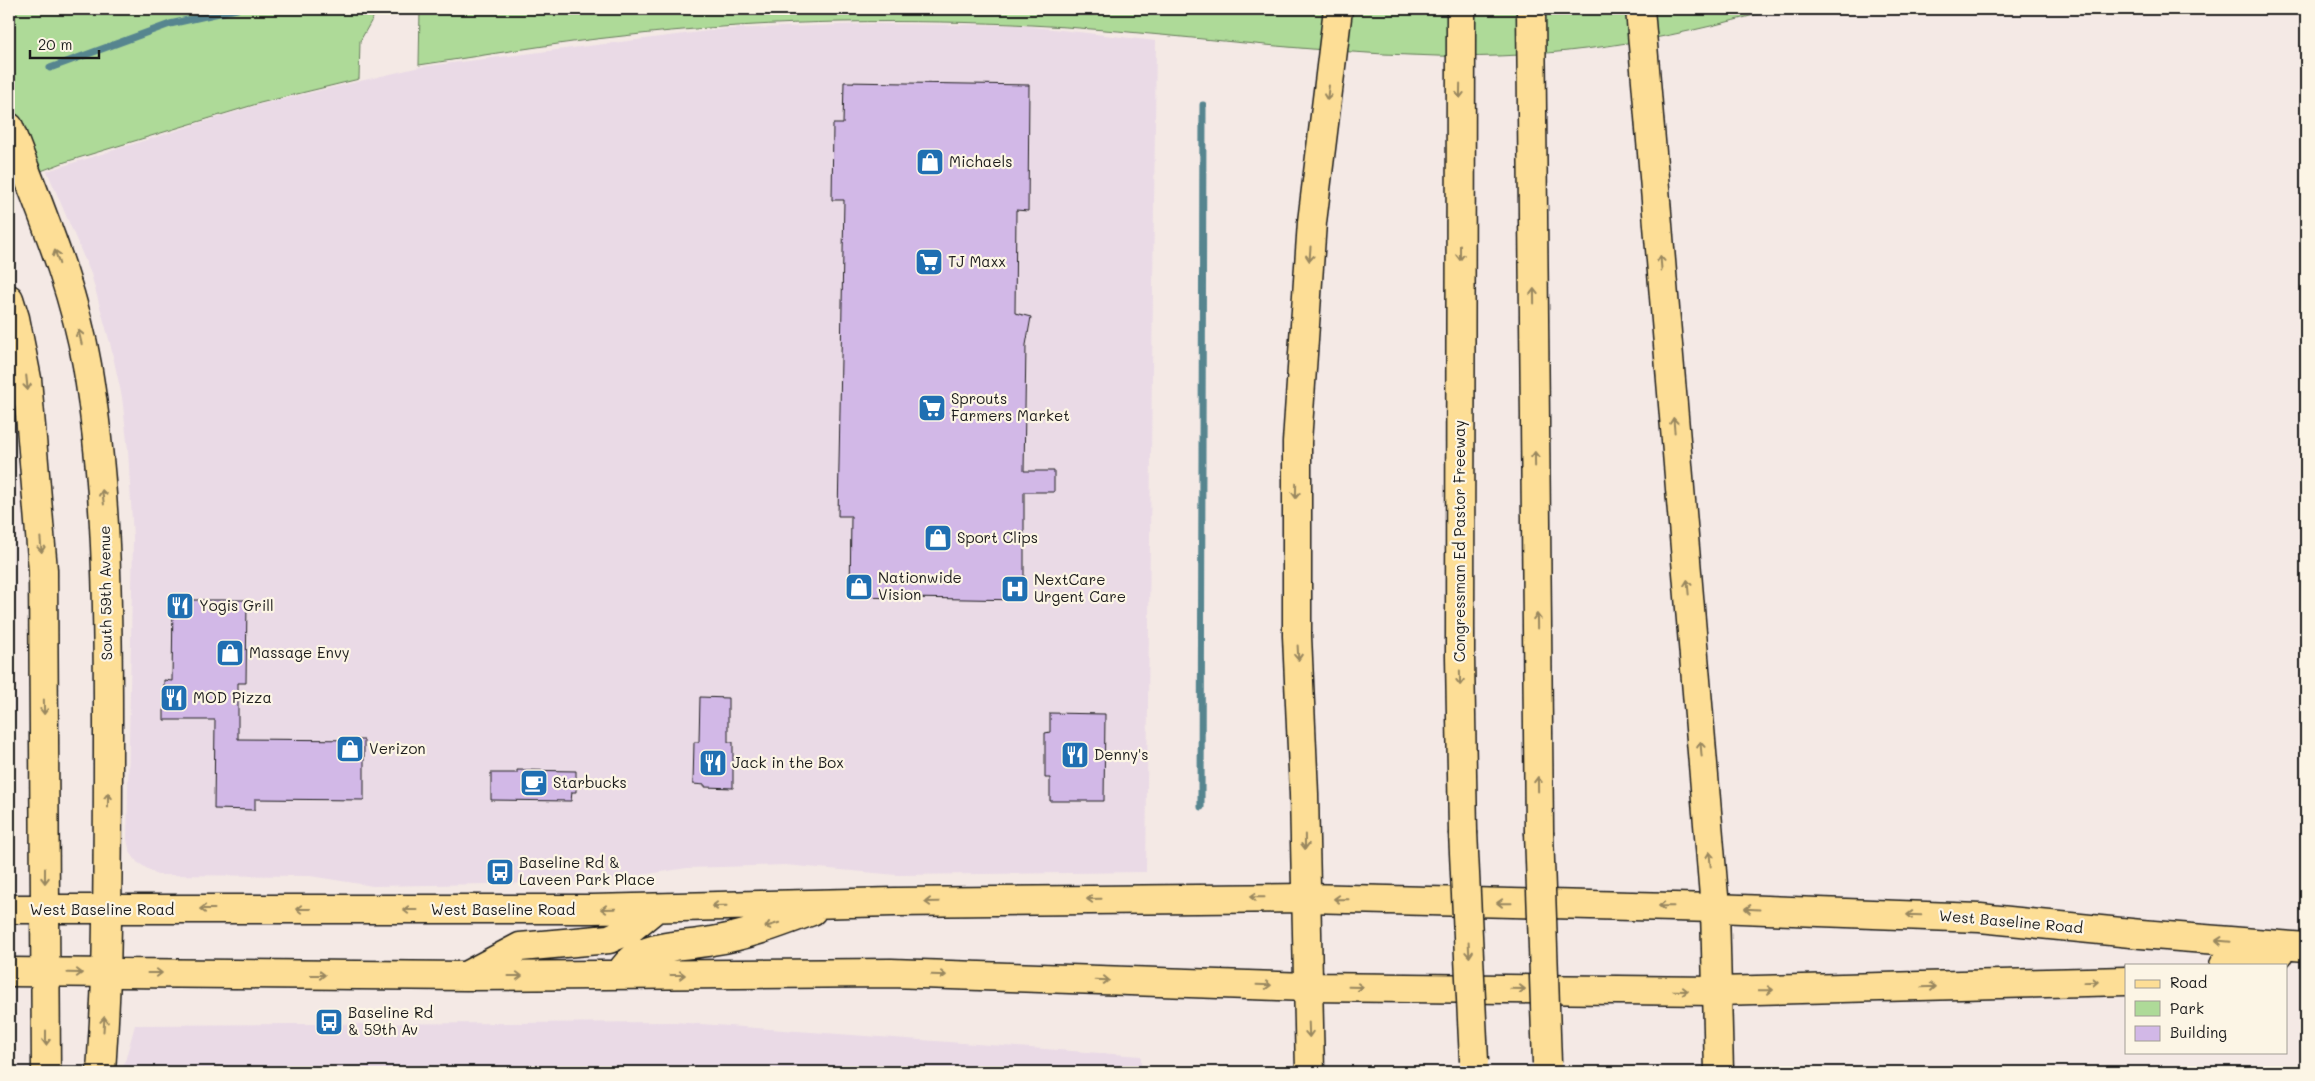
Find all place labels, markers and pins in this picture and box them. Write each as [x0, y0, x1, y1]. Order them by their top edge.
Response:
shop icon: Michaels [915, 147, 945, 177]
place label: Michaels [949, 151, 1013, 171]
supermarket icon: TJ Maxx [914, 247, 944, 277]
place label: TJ Maxx [948, 251, 1006, 271]
place label: Sprouts Farmers Market [951, 388, 1070, 425]
supermarket icon: Sprouts Farmers Market [917, 393, 947, 423]
shop icon: Sport Clips [923, 523, 953, 553]
place label: Sport Clips [957, 527, 1038, 547]
place label: Nationwide Vision [878, 567, 962, 604]
place label: NextCare Urgent Care [1034, 569, 1126, 606]
shop icon: Nationwide Vision [844, 572, 874, 602]
hospital icon: NextCare Urgent Care [1000, 574, 1030, 604]
restaurant icon: Yogis Grill [165, 591, 195, 621]
place label: Yogis Grill [199, 595, 274, 615]
shop icon: Massage Envy [215, 638, 245, 668]
place label: Massage Envy [249, 642, 350, 662]
restaurant icon: MOD Pizza [159, 683, 189, 713]
place label: MOD Pizza [193, 687, 272, 707]
shop icon: Verizon [335, 734, 365, 764]
place label: Verizon [369, 738, 426, 758]
restaurant icon: Denny's [1060, 740, 1090, 770]
place label: Denny's [1094, 744, 1149, 764]
restaurant icon: Jack in the Box [698, 748, 728, 778]
place label: Jack in the Box [732, 752, 844, 772]
cafe icon: Starbucks [519, 768, 549, 798]
place label: Starbucks [553, 772, 627, 792]
place label: Baseline Rd & Laveen Park Place [519, 852, 655, 889]
bus stop icon: Baseline Rd & Laveen Park Place [485, 857, 515, 887]
place label: Baseline Rd & 59th Av [348, 1002, 433, 1039]
bus stop icon: Baseline Rd & 59th Av [314, 1007, 344, 1037]

